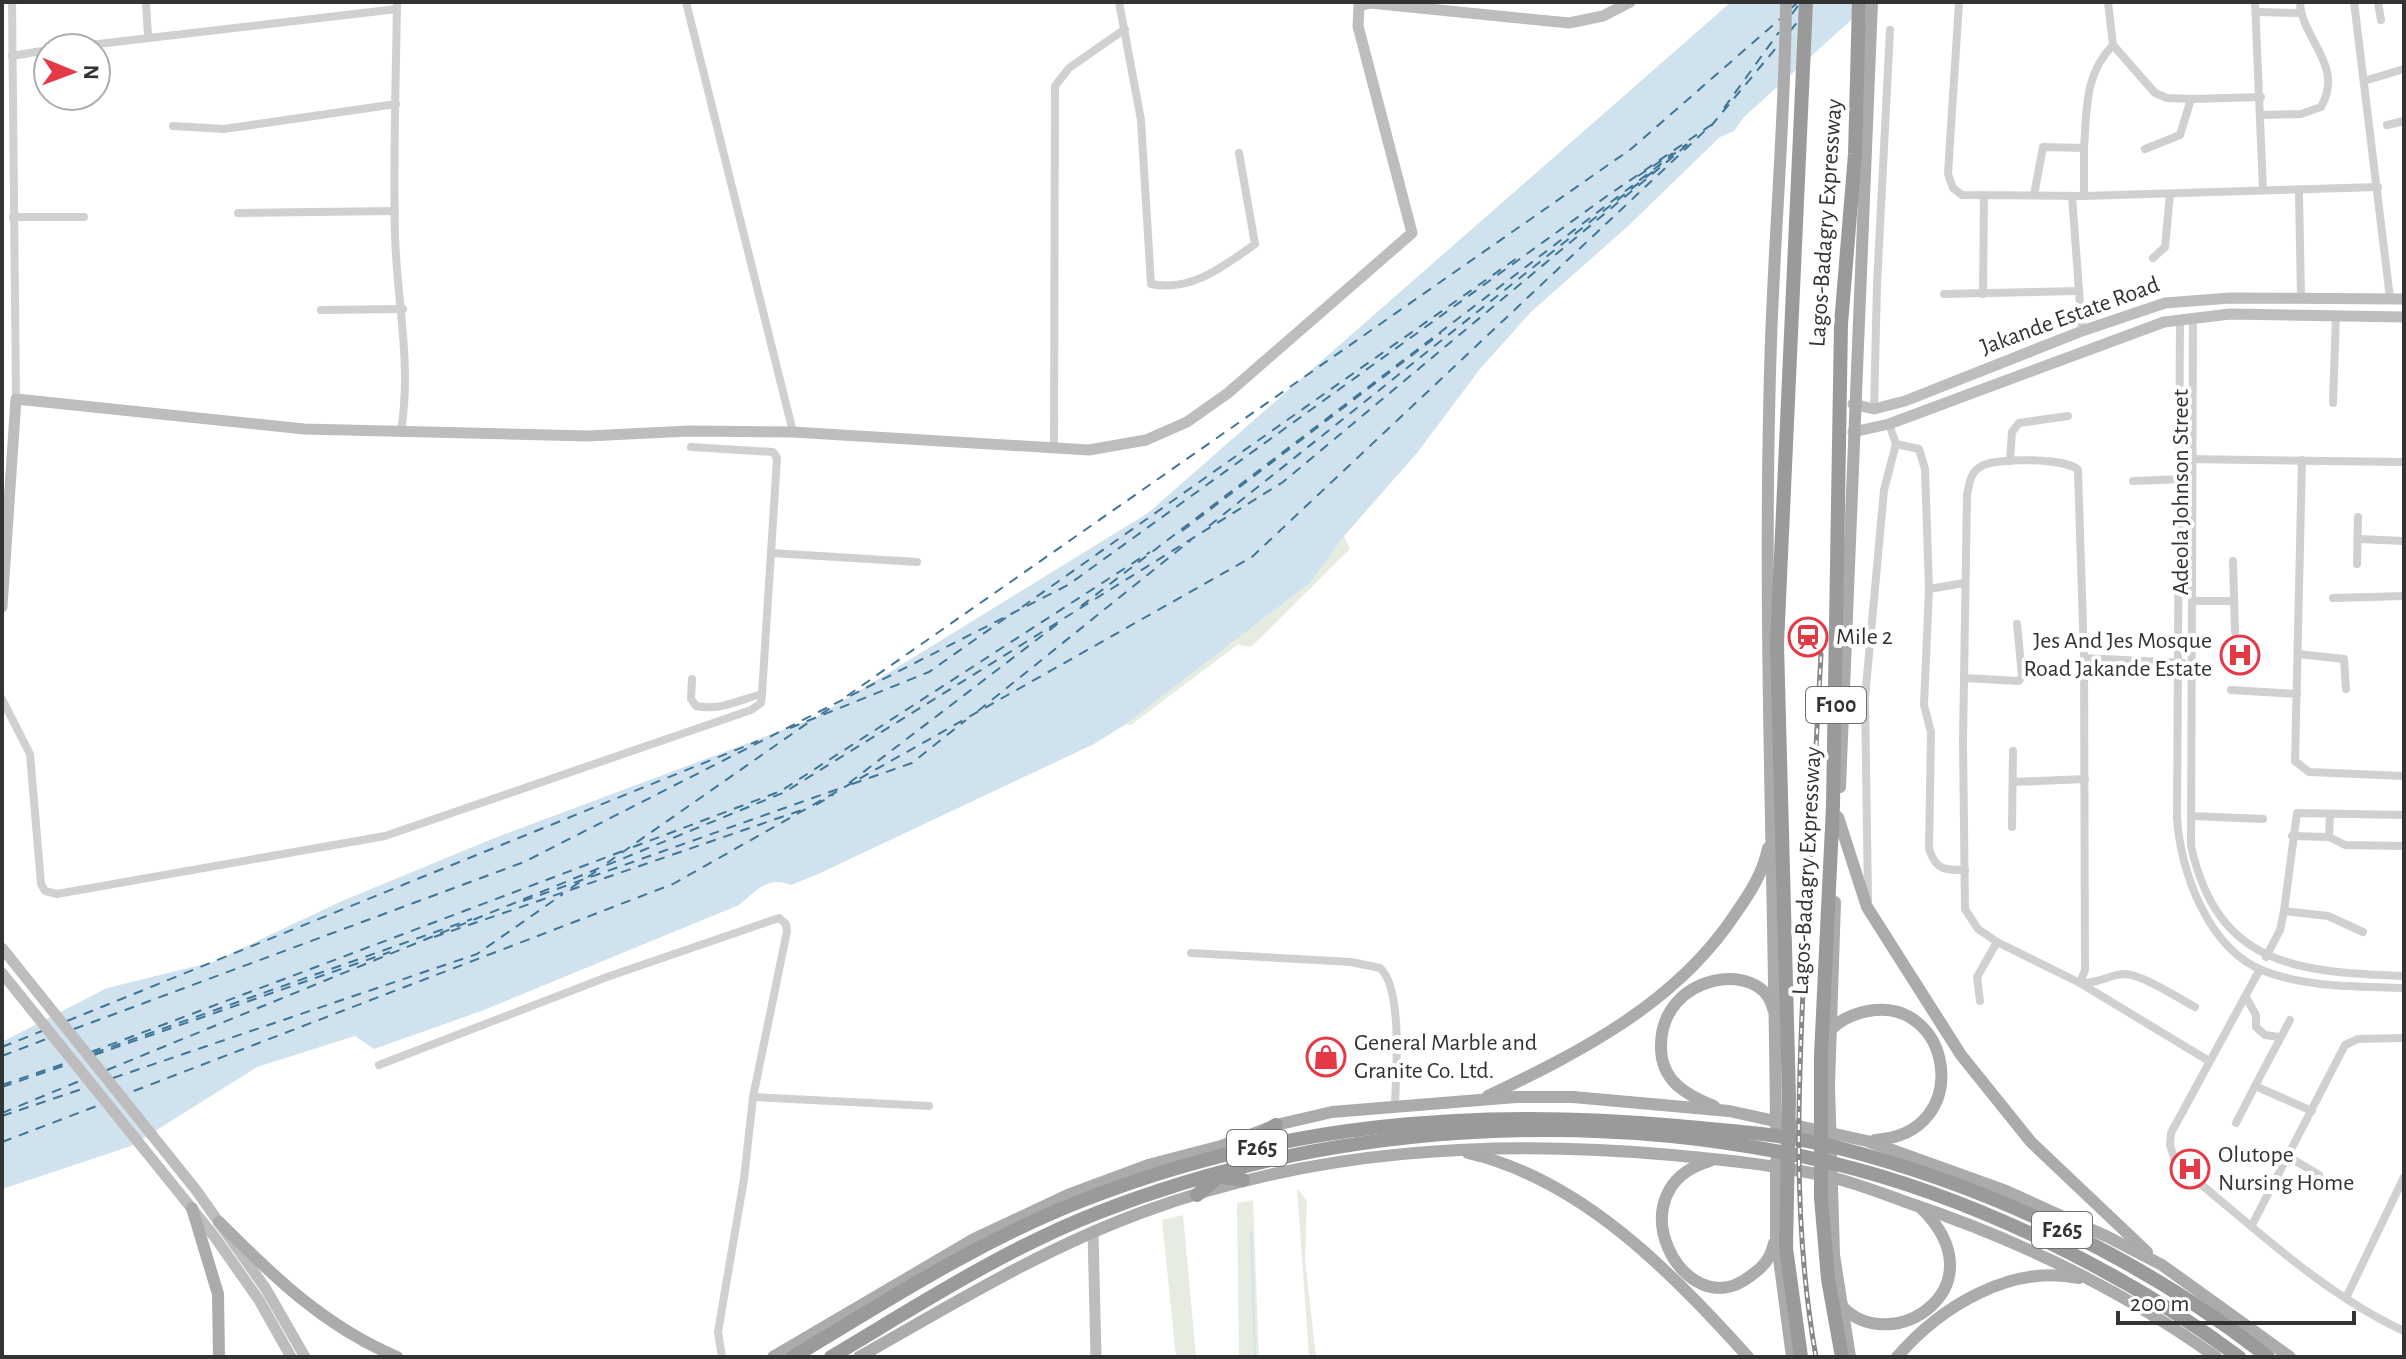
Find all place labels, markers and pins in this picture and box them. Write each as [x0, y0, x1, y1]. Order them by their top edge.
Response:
station icon: Mile 2 [1787, 616, 1829, 658]
place label: Mile 2 [1836, 625, 1893, 649]
place label: Jes And Jes Mosque Road Jakande Estate [2024, 629, 2212, 681]
hospital icon: Jes And Jes Mosque Road Jakande Estate [2219, 634, 2261, 676]
place label: General Marble and Granite Co. Ltd. [1354, 1031, 1537, 1083]
shop icon: General Marble and Granite Co. Ltd. [1305, 1036, 1347, 1078]
place label: Olutope Nursing Home [2218, 1143, 2354, 1195]
hospital icon: Olutope Nursing Home [2169, 1148, 2211, 1190]

